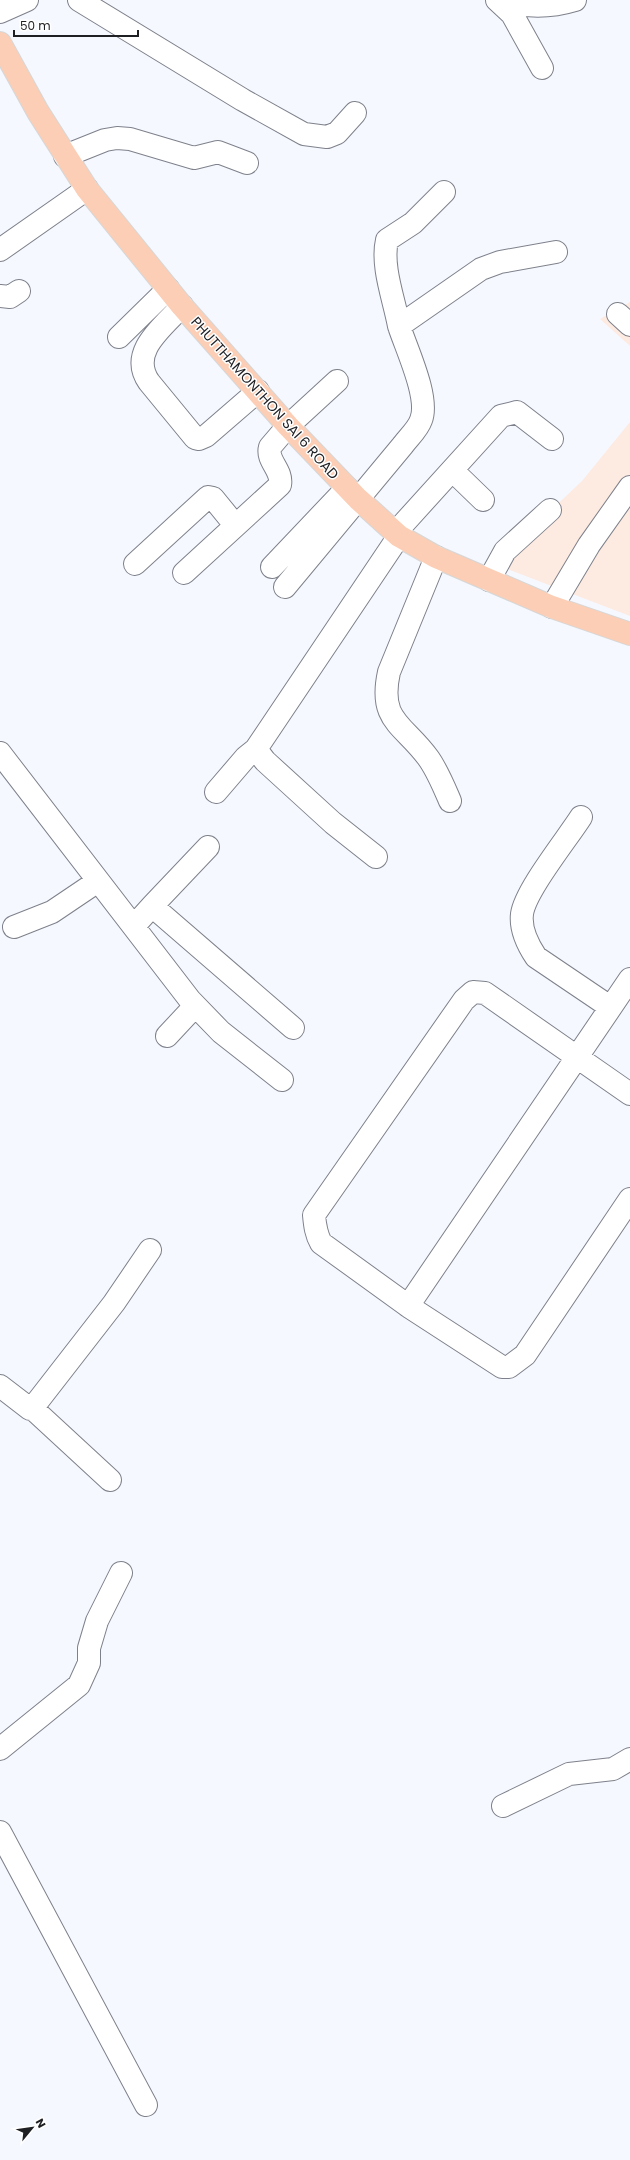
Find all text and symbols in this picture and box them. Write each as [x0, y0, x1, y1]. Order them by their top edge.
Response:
scale bar [14, 12, 138, 38]
text: 50 m [20, 17, 51, 34]
street label: PHUTTHAMONTHON SAI 6 ROAD [186, 312, 344, 484]
north arrow [12, 2108, 52, 2148]
text: N [32, 2116, 50, 2131]

